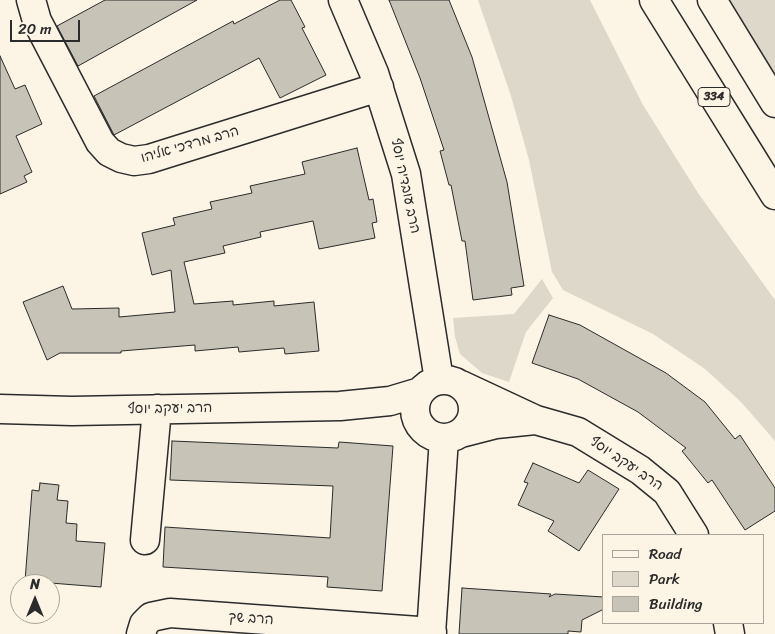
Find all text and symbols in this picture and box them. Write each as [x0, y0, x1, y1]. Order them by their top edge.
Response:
scale bar [12, 10, 82, 42]
text: 20 m [18, 16, 52, 42]
road number: 334 [698, 88, 730, 106]
street label: הרב מרדכי אליהו [139, 123, 241, 167]
street label: הרב עובדיה יוסף [387, 137, 423, 235]
street label: הרב יעקב יוסף [127, 400, 213, 418]
street label: הרב יעקב יוסף [586, 433, 666, 495]
legend [602, 534, 765, 624]
text: Road [649, 541, 681, 567]
text: Park [649, 566, 680, 592]
text: N [30, 572, 40, 597]
north arrow [10, 574, 60, 624]
text: Building [649, 591, 703, 617]
street label: הרב שך [228, 609, 274, 629]

